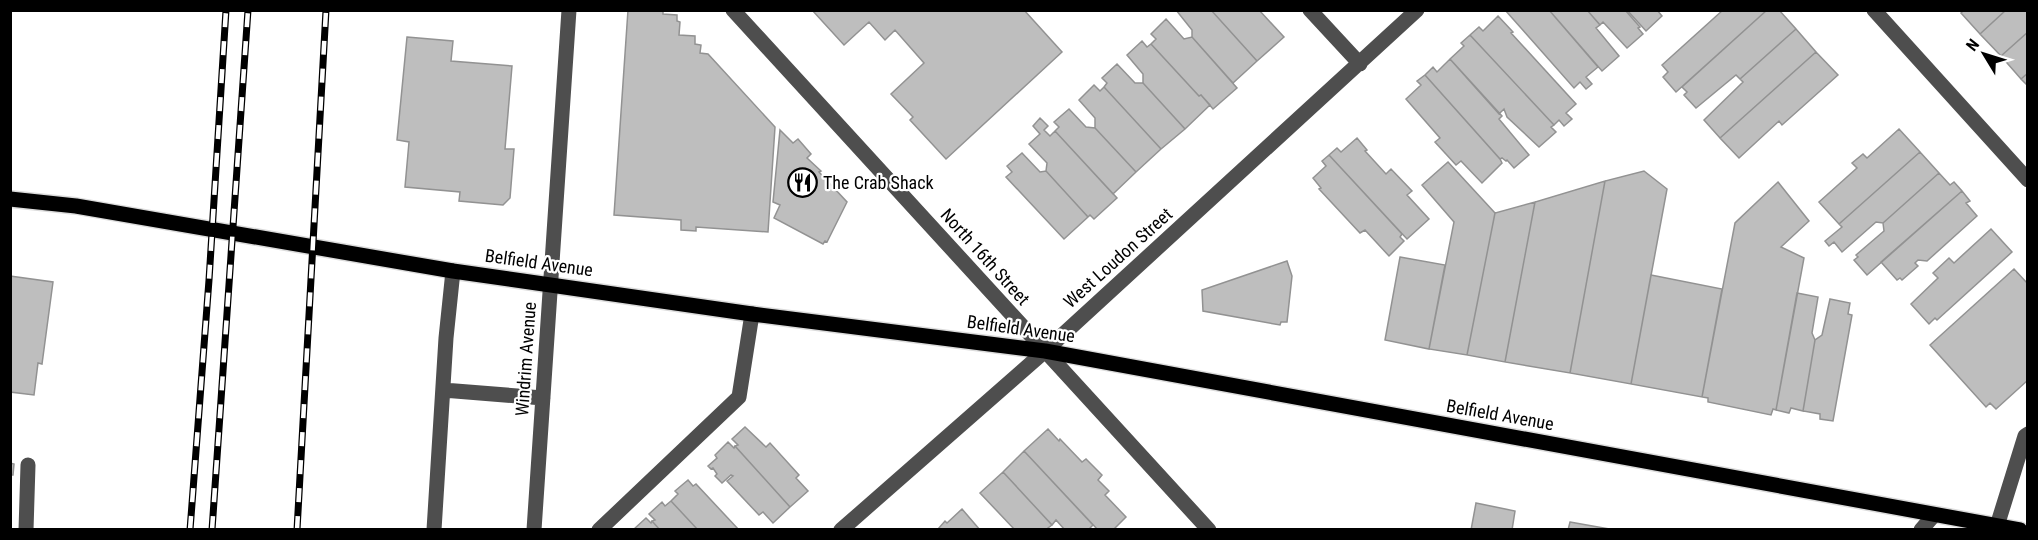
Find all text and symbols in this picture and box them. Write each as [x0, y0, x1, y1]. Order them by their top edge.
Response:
north arrow [1954, 24, 2014, 84]
text: N [1962, 35, 1983, 55]
restaurant icon: The Crab Shack [786, 167, 818, 199]
place label: The Crab Shack [823, 172, 934, 193]
street label: West Loudon Street [1059, 203, 1176, 312]
street label: North 16th Street [937, 204, 1034, 309]
street label: Belfield Avenue [484, 245, 594, 280]
street label: Windrim Avenue [511, 301, 540, 417]
street label: Belfield Avenue [966, 311, 1076, 346]
street label: Belfield Avenue [1445, 395, 1555, 434]

